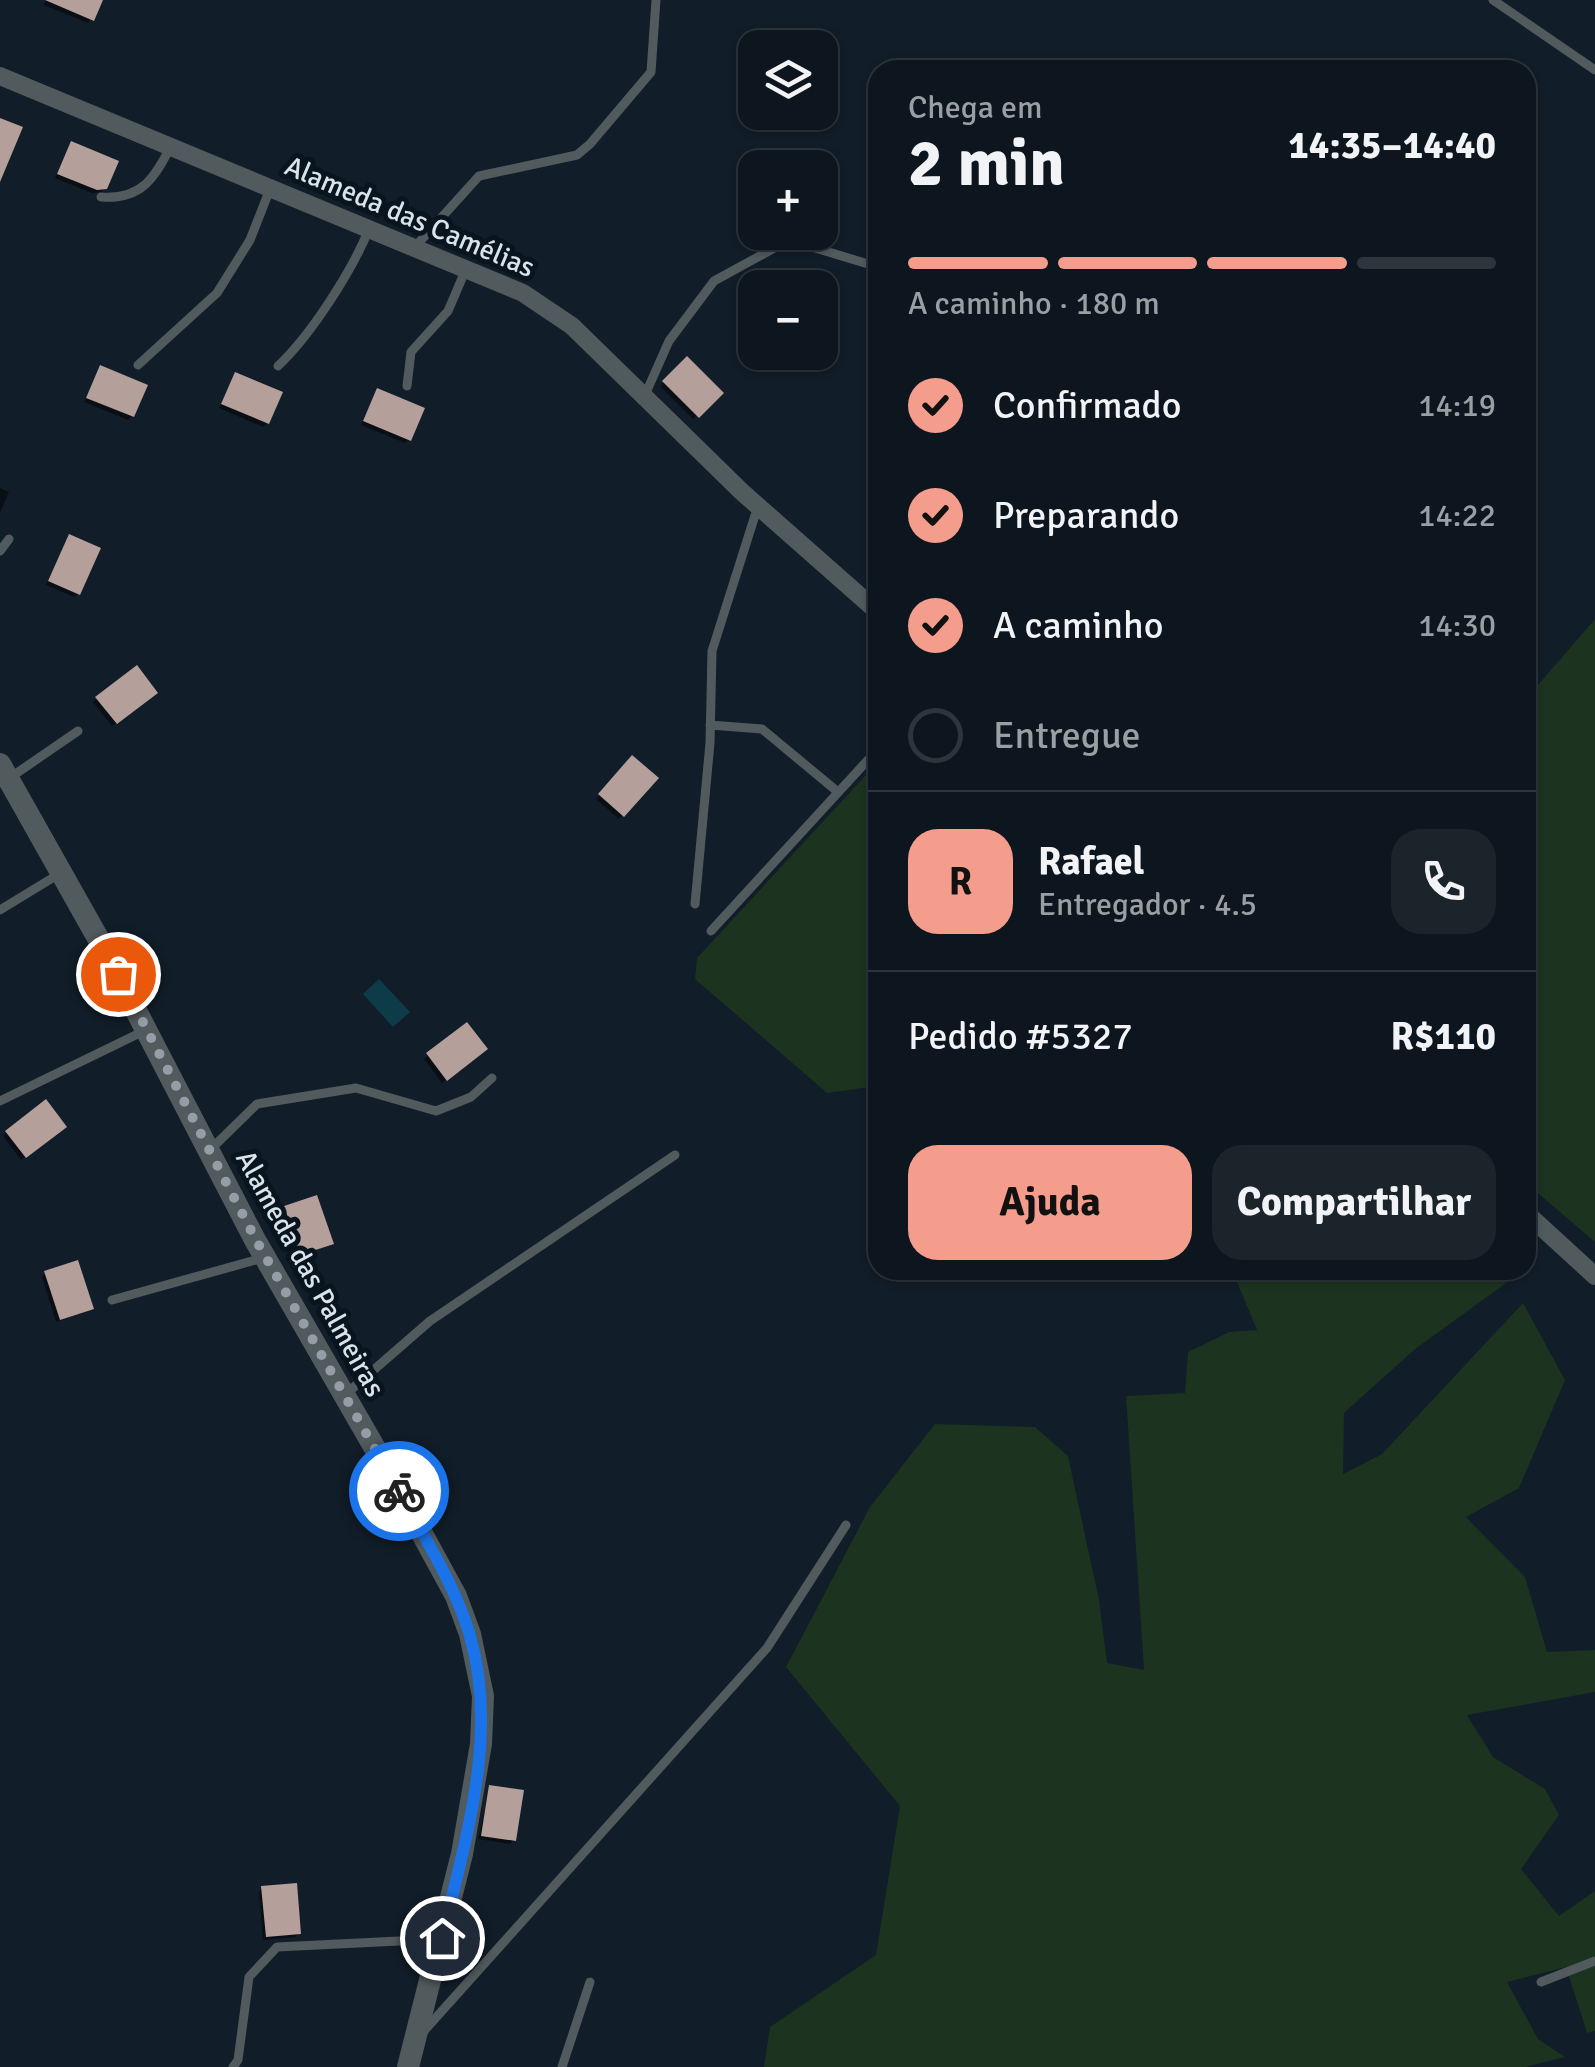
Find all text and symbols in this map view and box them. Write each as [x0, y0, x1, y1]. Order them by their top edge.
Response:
map controls [738, 30, 838, 370]
button: layers [738, 30, 838, 130]
text: Chega em [908, 88, 1042, 127]
text: 14:35–14:40 [1288, 122, 1496, 169]
text: 2 min [908, 124, 1065, 204]
street label: Alameda das Camélias [280, 149, 539, 285]
button: + [738, 150, 838, 250]
button: − [738, 270, 838, 370]
text: A caminho · 180 m [908, 284, 1160, 323]
icon: check [908, 378, 963, 433]
text: Confirmado [993, 382, 1182, 429]
text: 14:19 [1418, 386, 1496, 425]
icon: check [908, 488, 963, 543]
text: Preparando [993, 492, 1179, 539]
text: 14:22 [1418, 496, 1496, 535]
icon: check [908, 598, 963, 653]
text: A caminho [993, 602, 1164, 649]
text: 14:30 [1418, 606, 1496, 645]
text: Entregue [993, 712, 1141, 759]
button: phone [1391, 829, 1496, 934]
text: Rafael [1038, 838, 1144, 885]
text: R [949, 858, 972, 905]
text: Entregador · 4.5 [1038, 885, 1257, 924]
pin [76, 932, 161, 1017]
icon: bag [91, 947, 146, 1002]
text: Pedido #5327 [908, 1013, 1133, 1060]
text: R$110 [1391, 1013, 1496, 1060]
street label: Alameda das Palmeiras [228, 1144, 392, 1403]
button: Ajuda [908, 1145, 1192, 1260]
button: Compartilhar [1212, 1145, 1496, 1260]
courier [349, 1441, 449, 1541]
icon: bike [372, 1464, 427, 1519]
pin [400, 1896, 485, 1981]
icon: home [415, 1911, 470, 1966]

